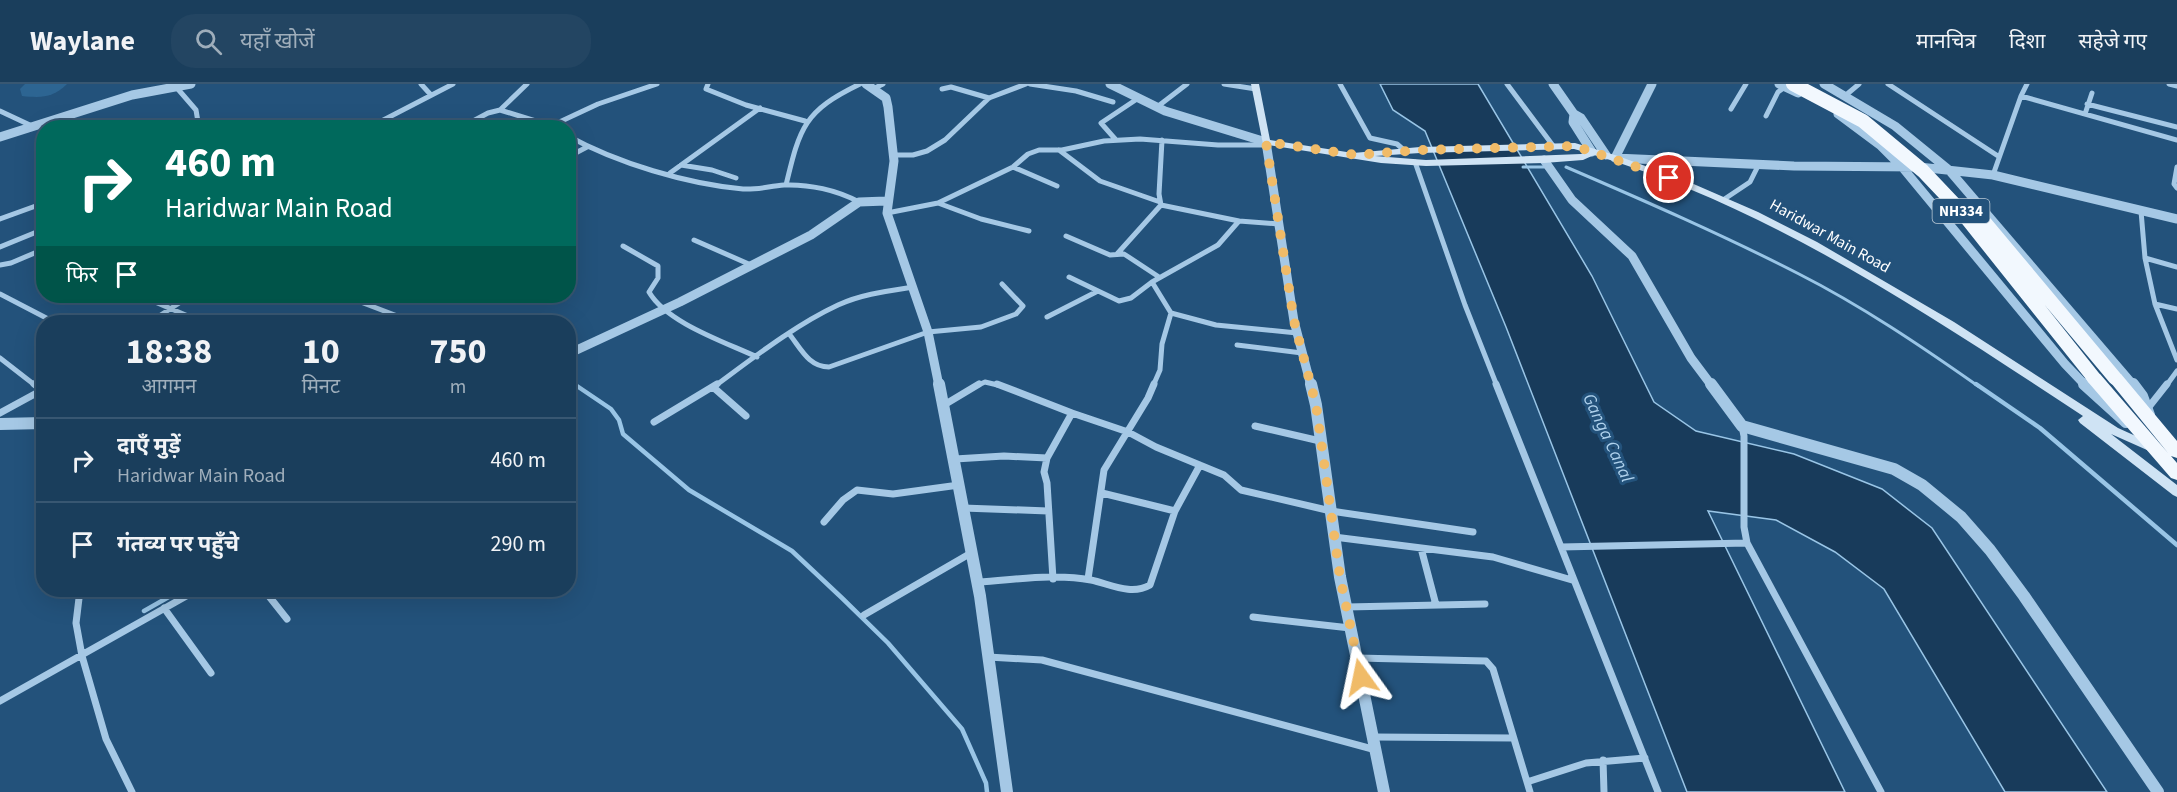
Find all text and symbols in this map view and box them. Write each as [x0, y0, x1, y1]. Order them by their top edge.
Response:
search box [171, 14, 591, 68]
text: Waylane [30, 21, 135, 61]
icon: search [192, 25, 225, 58]
text: यहाँ खोजें [240, 25, 315, 57]
text: मानचित्र [1916, 26, 1976, 56]
text: दिशा [2009, 26, 2045, 56]
text: सहेजे गए [2078, 26, 2147, 56]
text: 460 m [165, 133, 276, 193]
icon: right [66, 144, 144, 222]
pin [1643, 152, 1694, 203]
icon: arrive [1652, 161, 1685, 194]
text: Haridwar Main Road [165, 189, 393, 228]
street label: Haridwar Main Road [1766, 194, 1894, 278]
road number: NH334 [1932, 199, 1990, 223]
icon: arrive [110, 258, 143, 291]
text: फिर [66, 259, 98, 291]
text: 18:38 [125, 326, 212, 377]
text: 10 [302, 326, 340, 377]
text: 750 [429, 326, 487, 377]
text: आगमन [141, 373, 196, 401]
text: मिनट [302, 373, 340, 401]
text: m [450, 373, 466, 401]
water label: Ganga Canal [1576, 389, 1640, 487]
text: दाएँ मुड़ें [117, 430, 180, 462]
icon: right [66, 444, 99, 477]
text: 460 m [491, 444, 546, 476]
text: Haridwar Main Road [117, 462, 286, 490]
icon: arrive [66, 528, 99, 561]
text: गंतव्य पर पहुँचे [117, 528, 239, 560]
text: 290 m [491, 528, 546, 560]
position arrow [1329, 645, 1393, 709]

